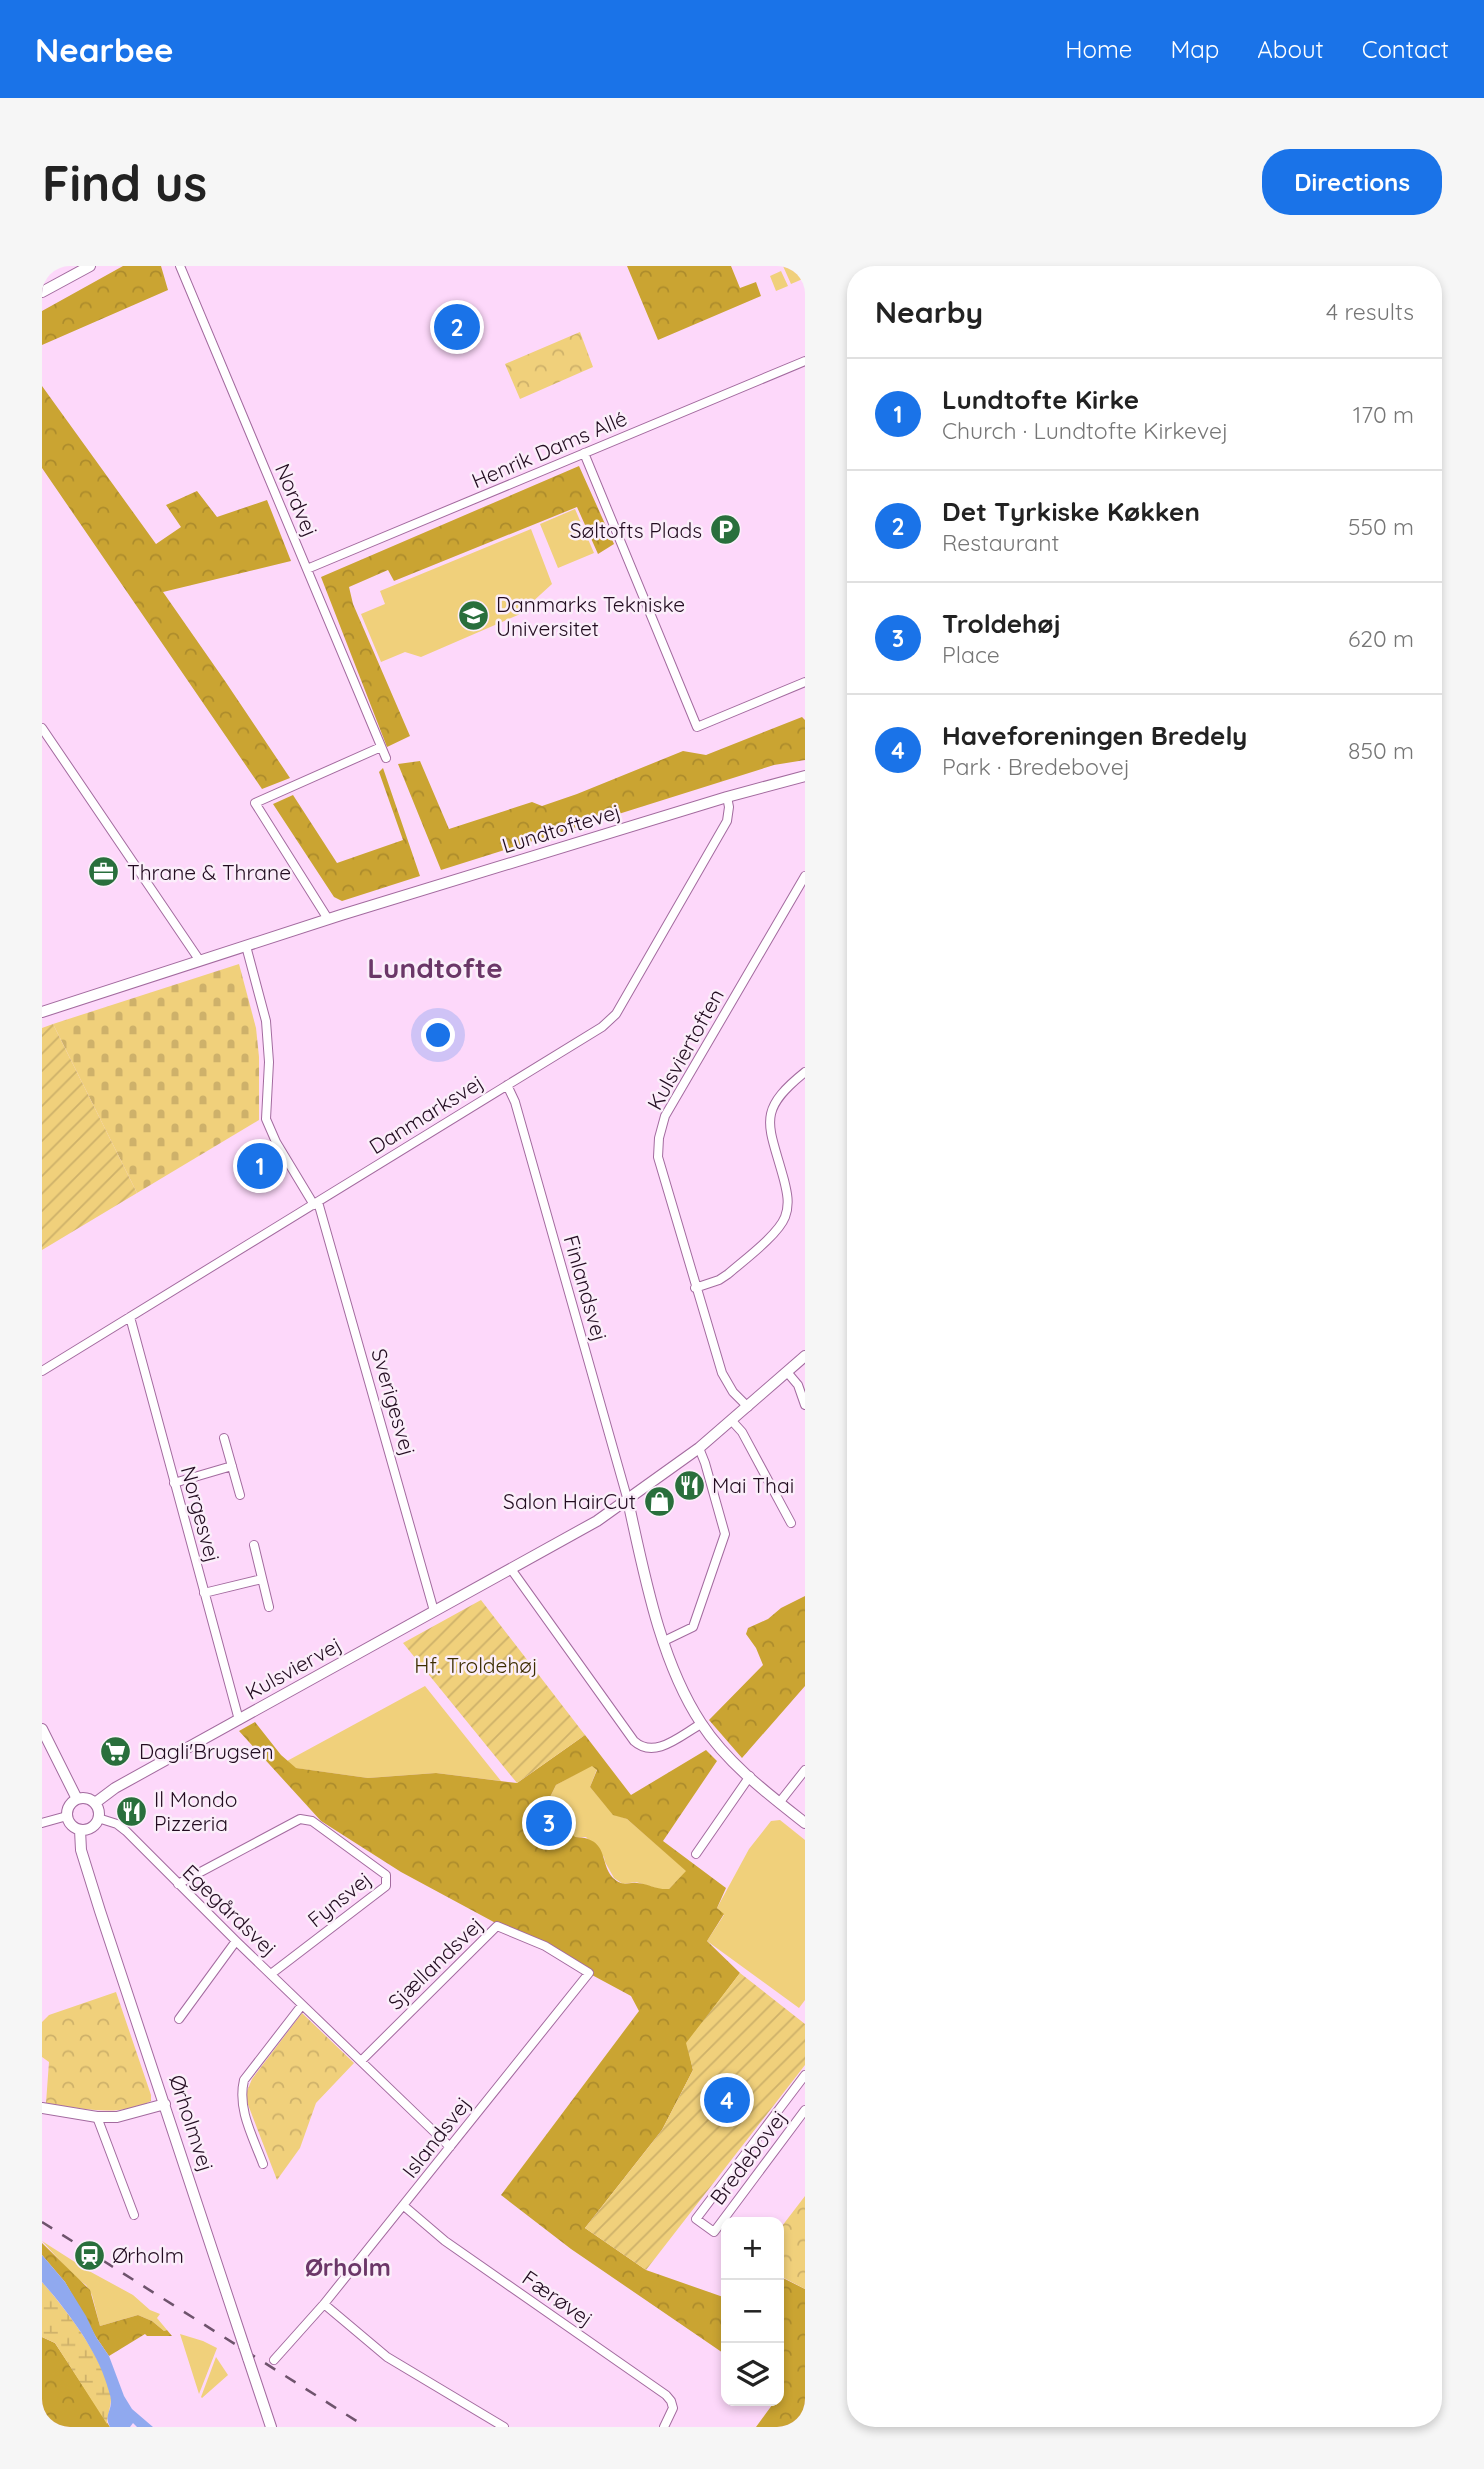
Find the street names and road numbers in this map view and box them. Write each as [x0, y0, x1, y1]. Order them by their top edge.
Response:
street label: Henrik Dams Allé [467, 405, 631, 493]
street label: Nordvej [270, 460, 324, 540]
street label: Lundtoftevej [499, 798, 623, 858]
street label: Kulsviertoften [641, 984, 729, 1114]
street label: Danmarksvej [364, 1069, 488, 1159]
street label: Finlandsvej [558, 1232, 614, 1344]
street label: Sverigesvej [366, 1345, 422, 1459]
street label: Norgesvej [176, 1463, 226, 1565]
street label: Kulsviervej [240, 1631, 346, 1705]
street label: Egegårdsvej [178, 1859, 282, 1961]
street label: Fynsvej [302, 1866, 376, 1932]
street label: Sjællandsvej [382, 1911, 488, 2015]
street label: Ørholmvej [164, 2071, 220, 2175]
street label: Islandsvej [396, 2091, 476, 2183]
street label: Bredebovej [704, 2105, 792, 2209]
street label: Færøvej [518, 2264, 598, 2332]

